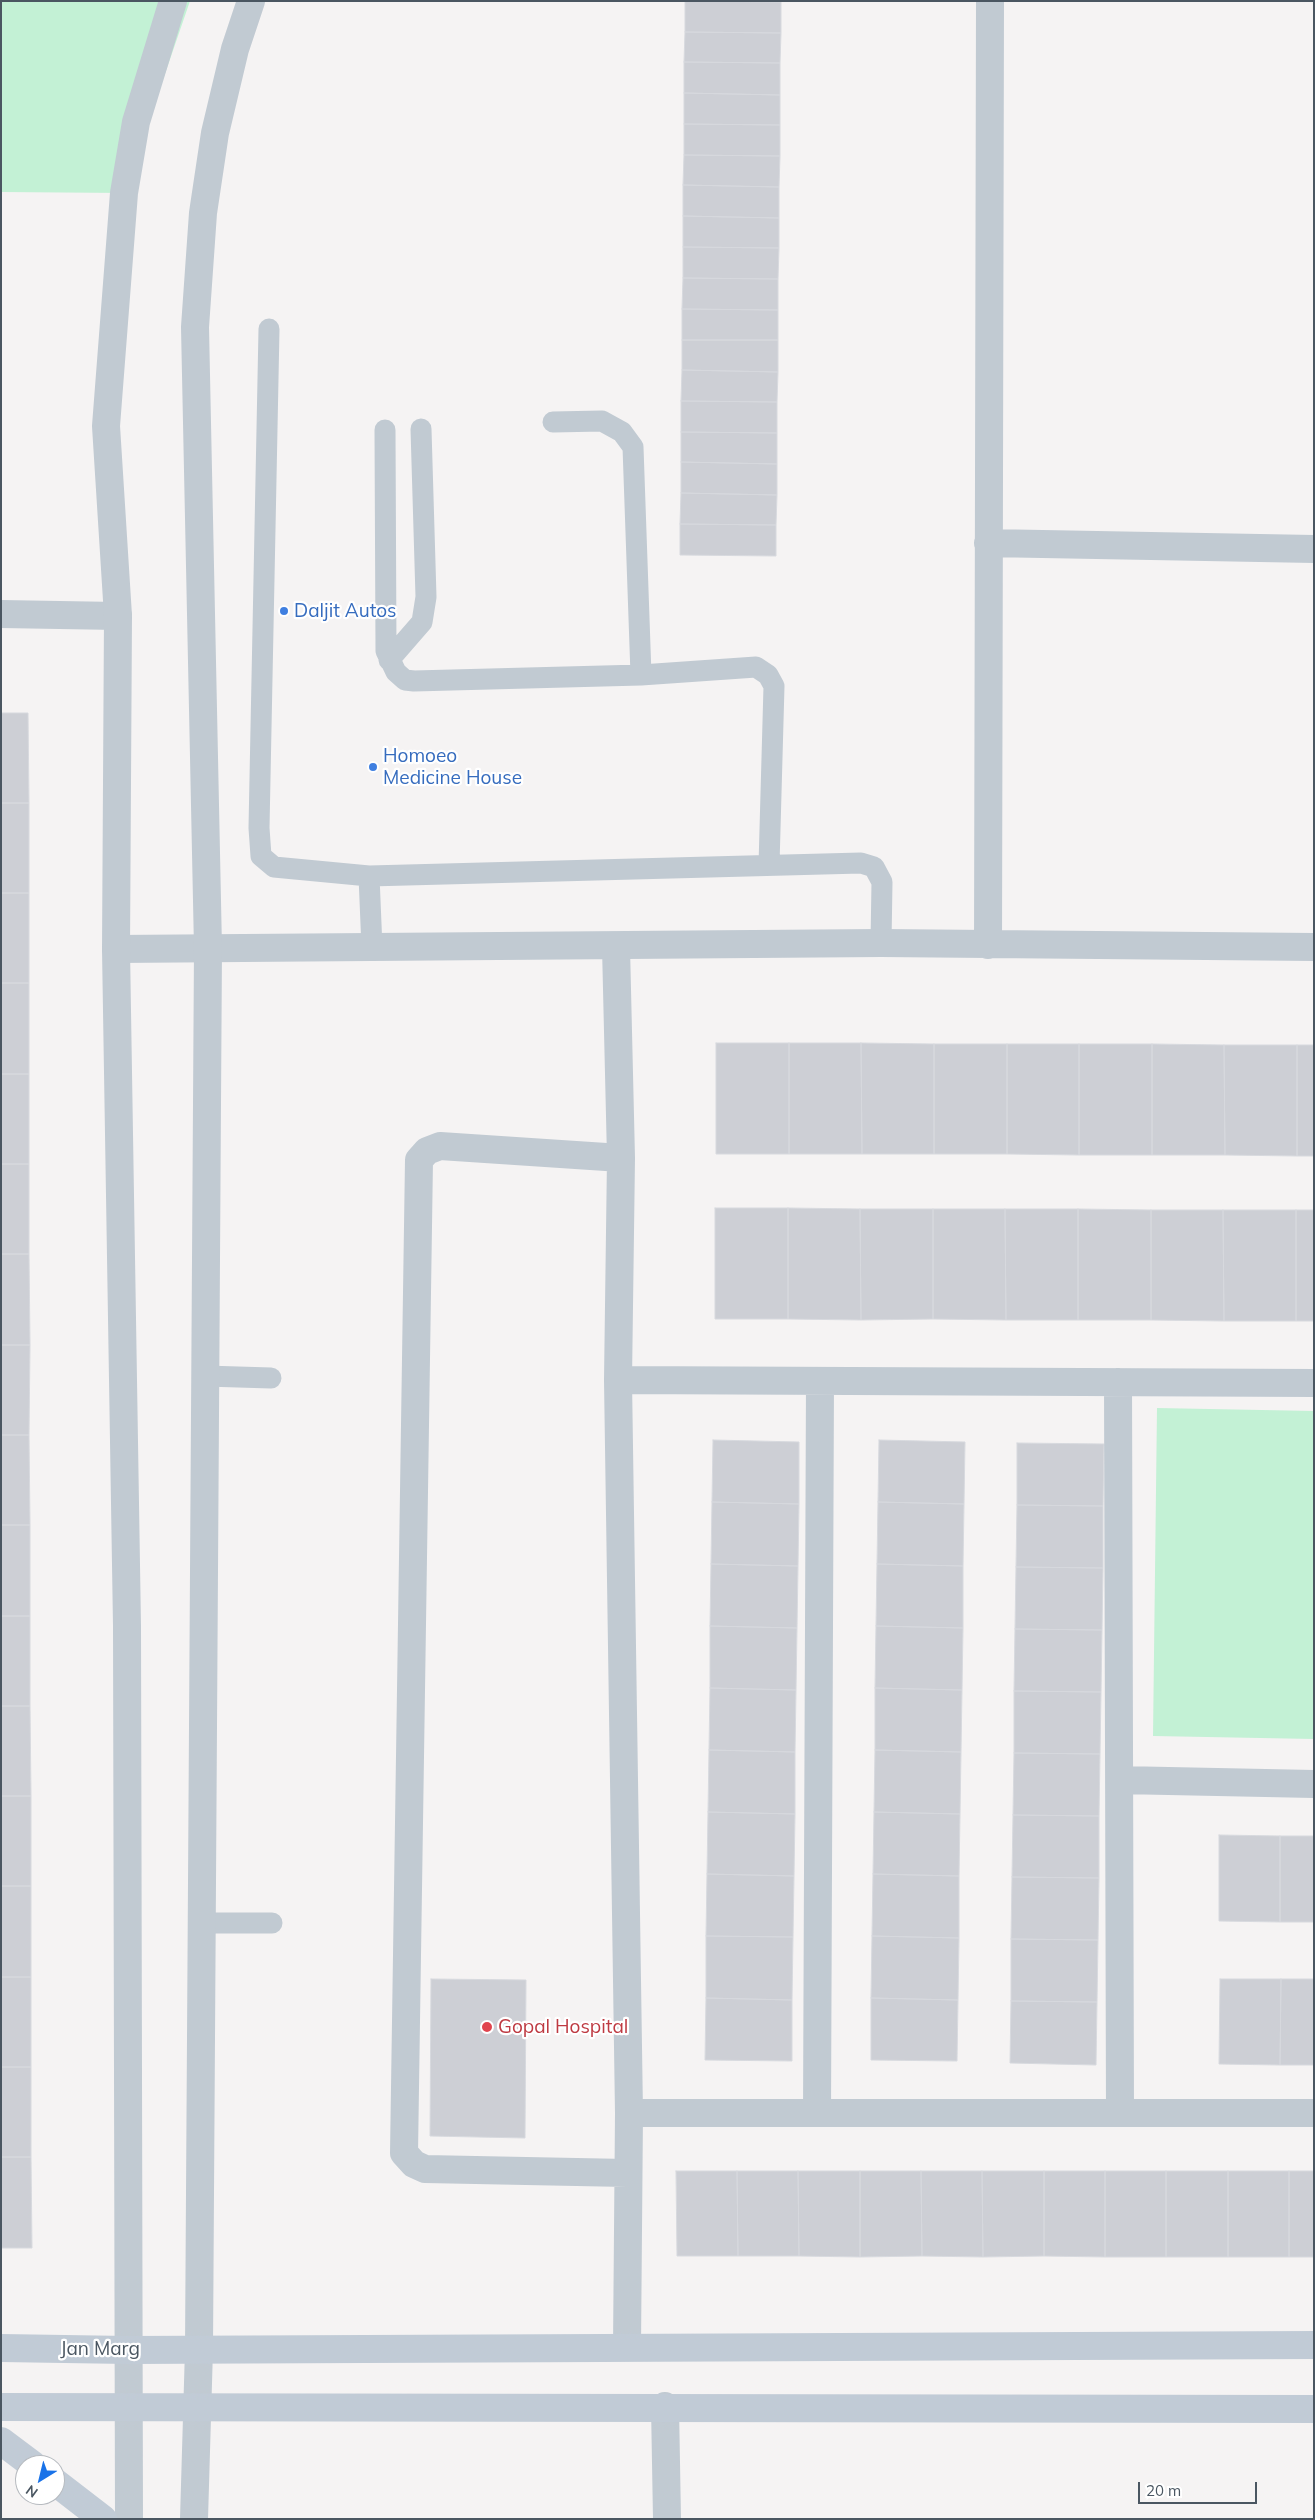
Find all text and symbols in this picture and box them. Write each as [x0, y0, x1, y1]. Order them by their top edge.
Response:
place label: Daljit Autos [294, 600, 397, 622]
marker: Daljit Autos [278, 605, 290, 617]
place label: Homoeo Medicine House [383, 745, 522, 789]
marker: Homoeo Medicine House [367, 761, 379, 773]
place label: Gopal Hospital [498, 2016, 628, 2038]
marker: Gopal Hospital [480, 2020, 494, 2034]
street label: Jan Marg [60, 2338, 140, 2360]
north arrow [15, 2455, 65, 2505]
scale bar [1140, 2472, 1259, 2504]
text: N [22, 2481, 41, 2502]
text: 20 m [1146, 2481, 1181, 2500]

